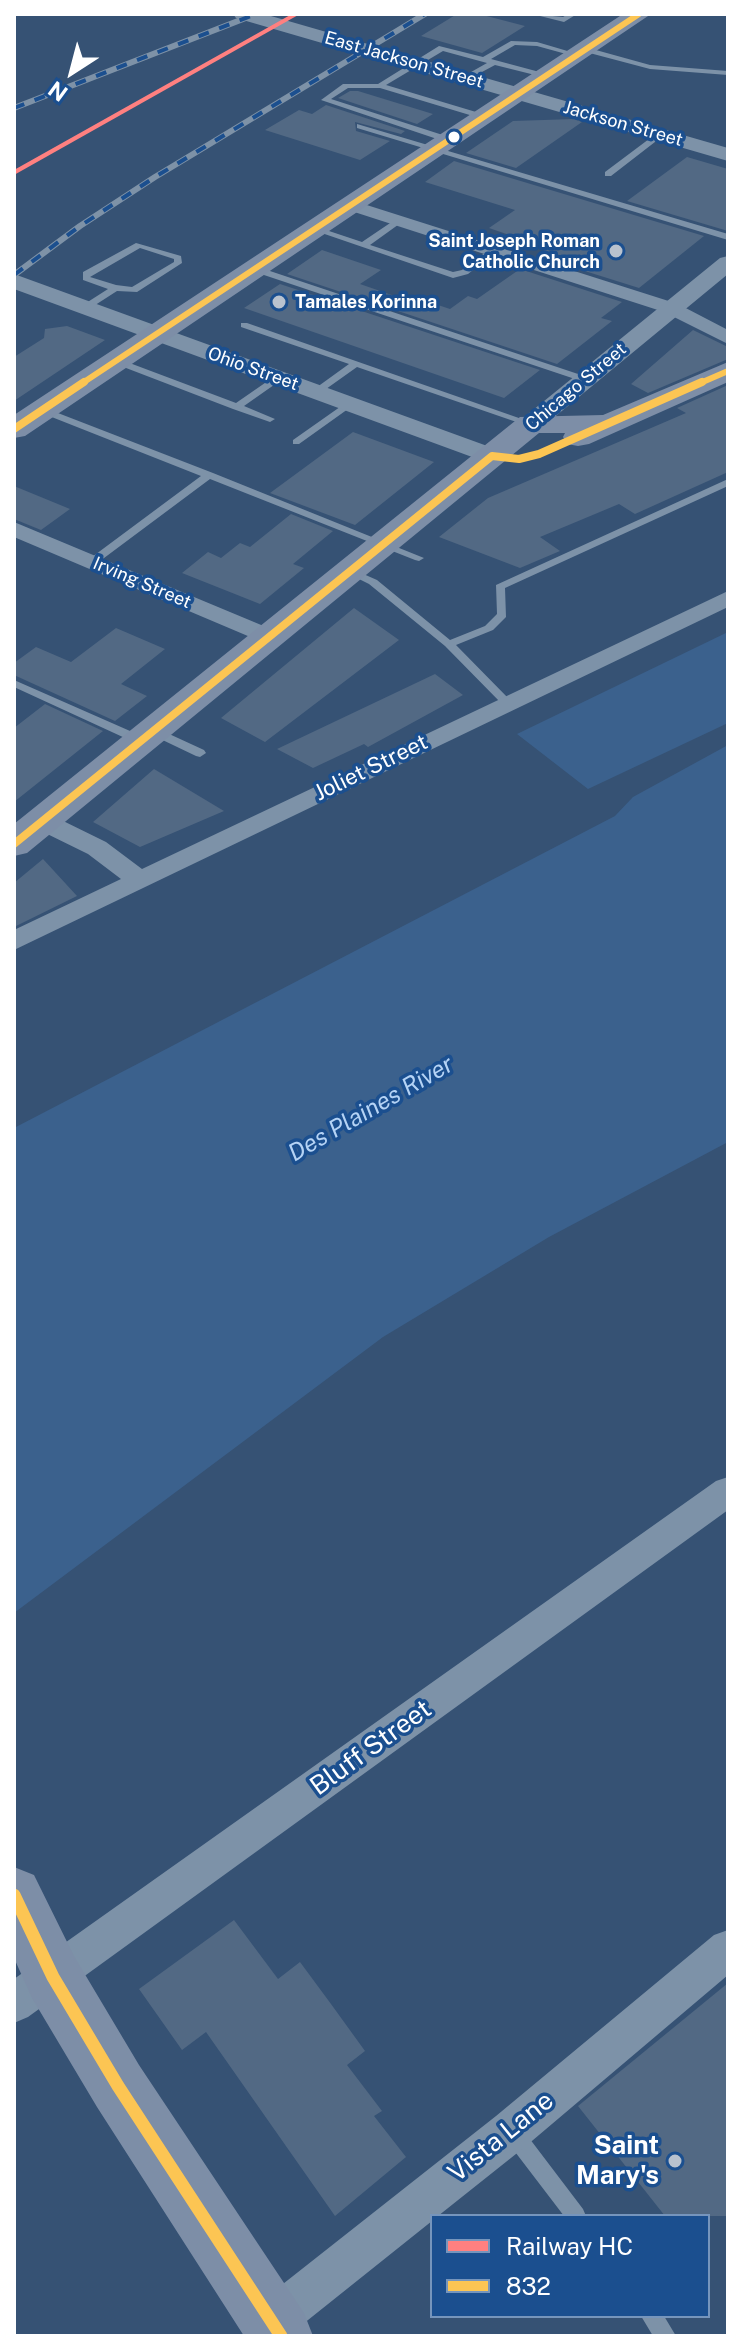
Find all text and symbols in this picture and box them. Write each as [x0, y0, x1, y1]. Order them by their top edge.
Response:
street label: East Jackson Street [322, 27, 486, 93]
north arrow [32, 32, 112, 112]
text: N [43, 76, 72, 107]
street label: Jackson Street [561, 97, 685, 151]
unlabelled marker [446, 129, 462, 145]
place label: Saint Joseph Roman Catholic Church [428, 230, 600, 272]
marker: Saint Joseph Roman Catholic Church [607, 242, 625, 260]
place label: Tamales Korinna [295, 291, 437, 313]
marker: Tamales Korinna [270, 293, 288, 311]
street label: Chicago Street [521, 339, 631, 435]
street label: Ohio Street [205, 343, 301, 395]
street label: Irving Street [90, 553, 194, 613]
street label: Joliet Street [310, 729, 432, 807]
water label: Des Plaines River [283, 1050, 459, 1168]
street label: Bluff Street [304, 1694, 438, 1802]
street label: Vista Lane [442, 2085, 560, 2189]
place label: Saint Mary's [576, 2130, 659, 2192]
marker: Saint Mary's [666, 2152, 684, 2170]
legend [430, 2214, 710, 2318]
text: Railway HC [506, 2232, 633, 2260]
text: 832 [506, 2272, 551, 2300]

